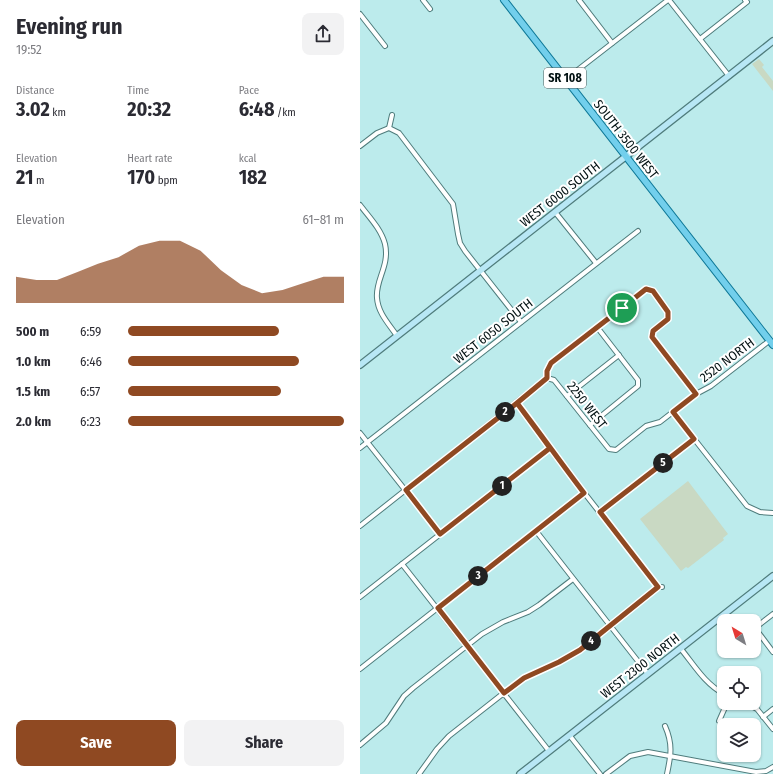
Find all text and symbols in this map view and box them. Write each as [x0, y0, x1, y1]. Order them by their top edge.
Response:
text: Evening run [16, 13, 123, 40]
button: share [302, 13, 344, 55]
text: 19:52 [16, 42, 42, 57]
road number: SR 108 [544, 68, 586, 88]
text: Distance [16, 84, 55, 97]
text: Time [127, 84, 149, 97]
text: Pace [239, 84, 259, 97]
text: 3.02 [16, 97, 50, 121]
text: 20:32 [127, 97, 171, 121]
text: 6:48 [239, 97, 274, 121]
street label: SOUTH 3500 WEST [591, 97, 661, 181]
text: km [50, 106, 66, 119]
text: /km [274, 106, 296, 119]
text: Elevation [16, 152, 57, 165]
text: Heart rate [127, 152, 173, 165]
text: kcal [239, 152, 256, 165]
street label: WEST 6000 SOUTH [517, 158, 603, 230]
text: 21 [16, 165, 33, 189]
text: 170 [127, 165, 155, 189]
text: 182 [239, 165, 267, 189]
text: m [33, 174, 44, 187]
text: bpm [155, 174, 178, 187]
text: Elevation [16, 212, 65, 227]
text: 61–81 m [303, 212, 344, 227]
pin [605, 291, 639, 325]
street label: WEST 6050 SOUTH [451, 296, 535, 366]
icon: arrive [611, 297, 633, 319]
text: 500 m [16, 324, 49, 339]
text: 6:59 [80, 324, 101, 339]
street label: 2520 NORTH [697, 335, 757, 385]
text: 1.0 km [16, 354, 51, 369]
text: 6:46 [80, 354, 102, 369]
street label: 2250 WEST [564, 379, 610, 431]
text: 1.5 km [16, 384, 50, 399]
text: 6:57 [80, 384, 100, 399]
pin: 2 [495, 402, 515, 422]
text: 2 [502, 405, 508, 418]
text: 2.0 km [16, 414, 51, 429]
text: 6:23 [80, 414, 101, 429]
pin: 5 [653, 453, 673, 473]
text: 5 [660, 456, 666, 469]
pin: 1 [492, 476, 512, 496]
text: 1 [500, 479, 504, 492]
pin: 3 [468, 566, 488, 586]
text: 3 [475, 569, 481, 582]
north arrow [717, 614, 761, 658]
map controls [717, 614, 761, 762]
pin: 4 [581, 631, 601, 651]
street label: WEST 2300 NORTH [598, 631, 682, 701]
text: 4 [588, 634, 594, 647]
button: locate [717, 666, 761, 710]
button: layers [717, 718, 761, 762]
button: Save [16, 720, 176, 766]
button: Share [184, 720, 344, 766]

